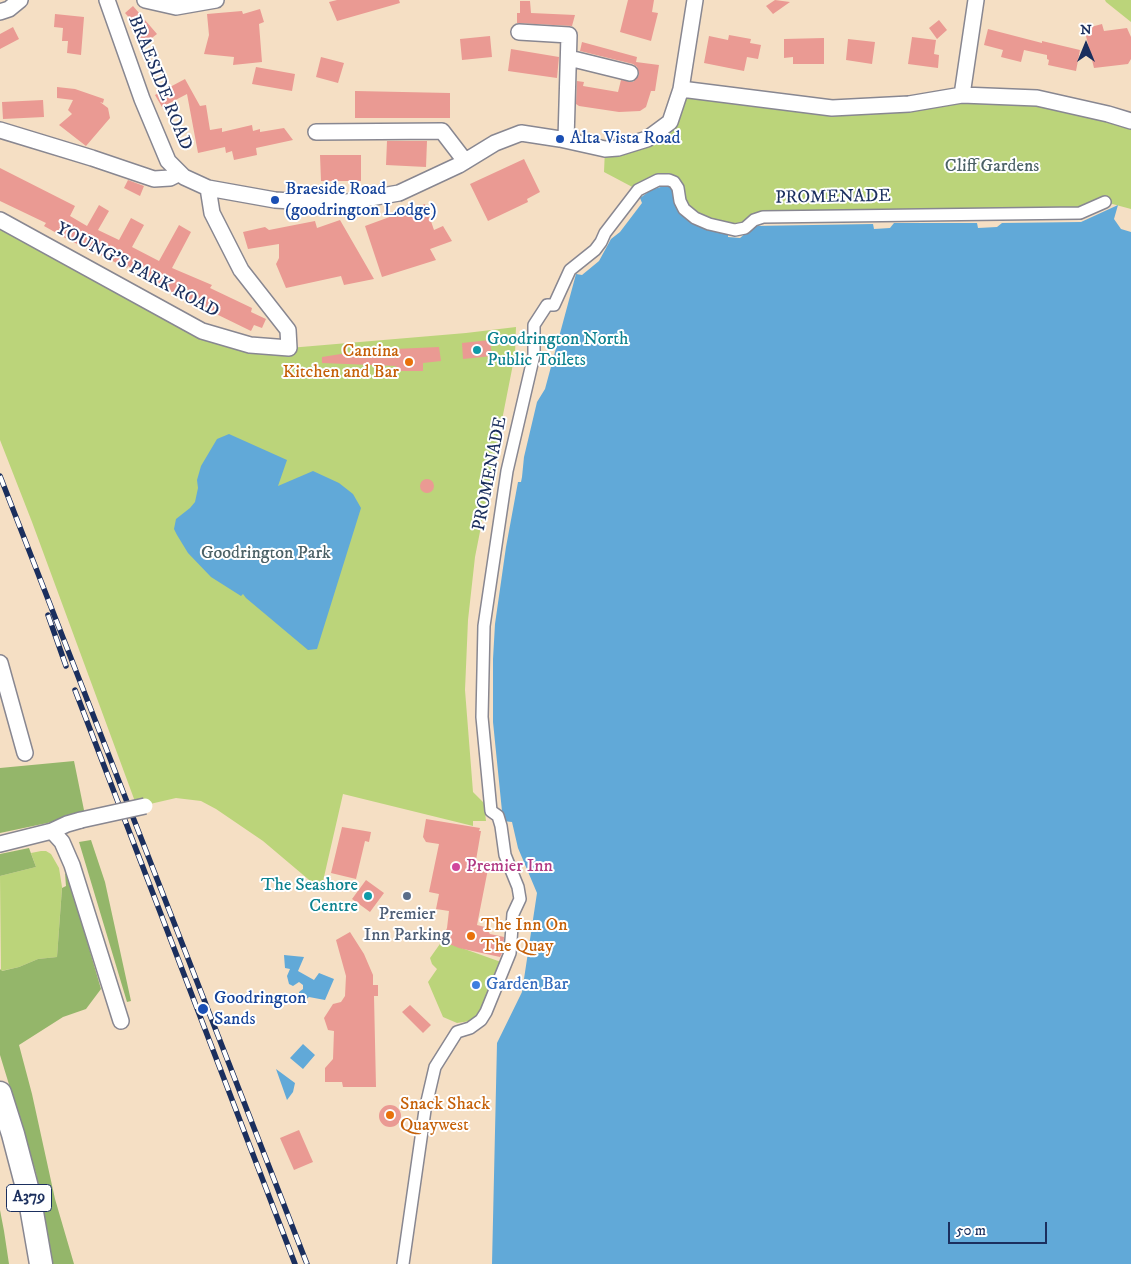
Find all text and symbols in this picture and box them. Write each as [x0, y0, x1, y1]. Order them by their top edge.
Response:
street label: BRAESIDE ROAD [122, 12, 196, 154]
north arrow [1061, 20, 1111, 70]
text: N [1080, 21, 1092, 39]
place label: Alta Vista Road [570, 128, 681, 150]
marker: Alta Vista Road [554, 133, 566, 145]
park label: Cliff Gardens [945, 156, 1039, 178]
place label: Braeside Road (goodrington Lodge) [285, 179, 437, 222]
street label: PROMENADE [775, 186, 891, 210]
marker: Braeside Road (goodrington Lodge) [269, 194, 281, 206]
street label: YOUNG'S PARK ROAD [52, 219, 222, 323]
place label: Goodrington North Public Toilets [487, 329, 628, 372]
place label: Cantina Kitchen and Bar [283, 341, 399, 384]
marker: Goodrington North Public Toilets [471, 344, 483, 356]
marker: Cantina Kitchen and Bar [403, 356, 415, 368]
street label: PROMENADE [469, 415, 513, 533]
park label: Goodrington Park [201, 543, 331, 565]
place label: Premier Inn [466, 856, 553, 878]
marker: Premier Inn [450, 861, 462, 873]
place label: The Seashore Centre [261, 875, 358, 918]
marker: The Seashore Centre [362, 890, 374, 902]
marker: Premier Inn Parking [401, 890, 413, 902]
place label: Premier Inn Parking [364, 904, 450, 946]
place label: The Inn On The Quay [481, 915, 568, 958]
marker: The Inn On The Quay [465, 930, 477, 942]
place label: Garden Bar [486, 974, 568, 996]
marker: Garden Bar [470, 979, 482, 991]
place label: Goodrington Sands [214, 988, 307, 1030]
marker: Goodrington Sands [196, 1002, 210, 1016]
place label: Snack Shack Quaywest [400, 1094, 490, 1136]
marker: Snack Shack Quaywest [384, 1109, 396, 1121]
road number: A379 [6, 1184, 52, 1212]
scale bar [951, 1212, 1050, 1244]
text: 50 m [956, 1221, 986, 1240]

